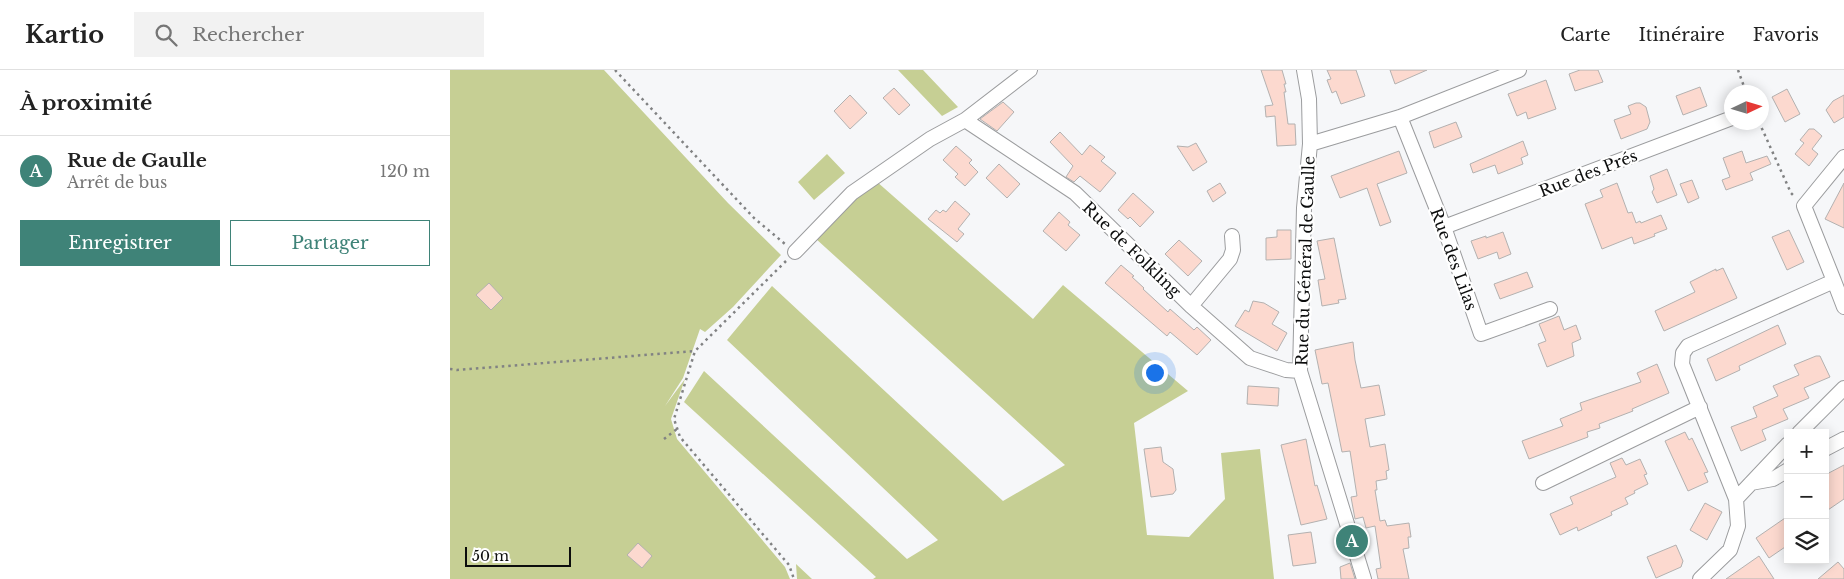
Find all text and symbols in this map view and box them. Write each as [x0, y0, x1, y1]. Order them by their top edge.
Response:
search box [134, 12, 484, 57]
text: Kartio [25, 20, 104, 49]
icon: search [152, 21, 180, 49]
text: Rechercher [192, 23, 304, 46]
text: Carte [1560, 24, 1610, 46]
text: Itinéraire [1638, 24, 1725, 46]
text: Favoris [1753, 24, 1819, 46]
north arrow [1724, 85, 1769, 130]
text: À proximité [20, 90, 152, 116]
street label: Rue des Prés [1536, 145, 1640, 201]
text: Rue de Gaulle [67, 149, 207, 172]
street label: Rue du Général de Gaulle [1291, 156, 1319, 366]
text: A [30, 161, 42, 181]
text: 120 m [380, 161, 430, 181]
text: Arrêt de bus [67, 172, 167, 192]
street label: Rue de Folkling [1079, 197, 1185, 301]
street label: Rue des Lilas [1426, 205, 1482, 313]
button: Enregistrer [20, 220, 220, 266]
button: Partager [230, 220, 430, 266]
your location [1142, 360, 1168, 386]
map controls [1784, 429, 1829, 564]
button: + [1784, 429, 1829, 474]
button: − [1784, 474, 1829, 519]
button: layers [1784, 519, 1829, 564]
pin: A [1336, 522, 1368, 560]
scale bar [465, 544, 571, 567]
text: 50 m [472, 547, 509, 565]

